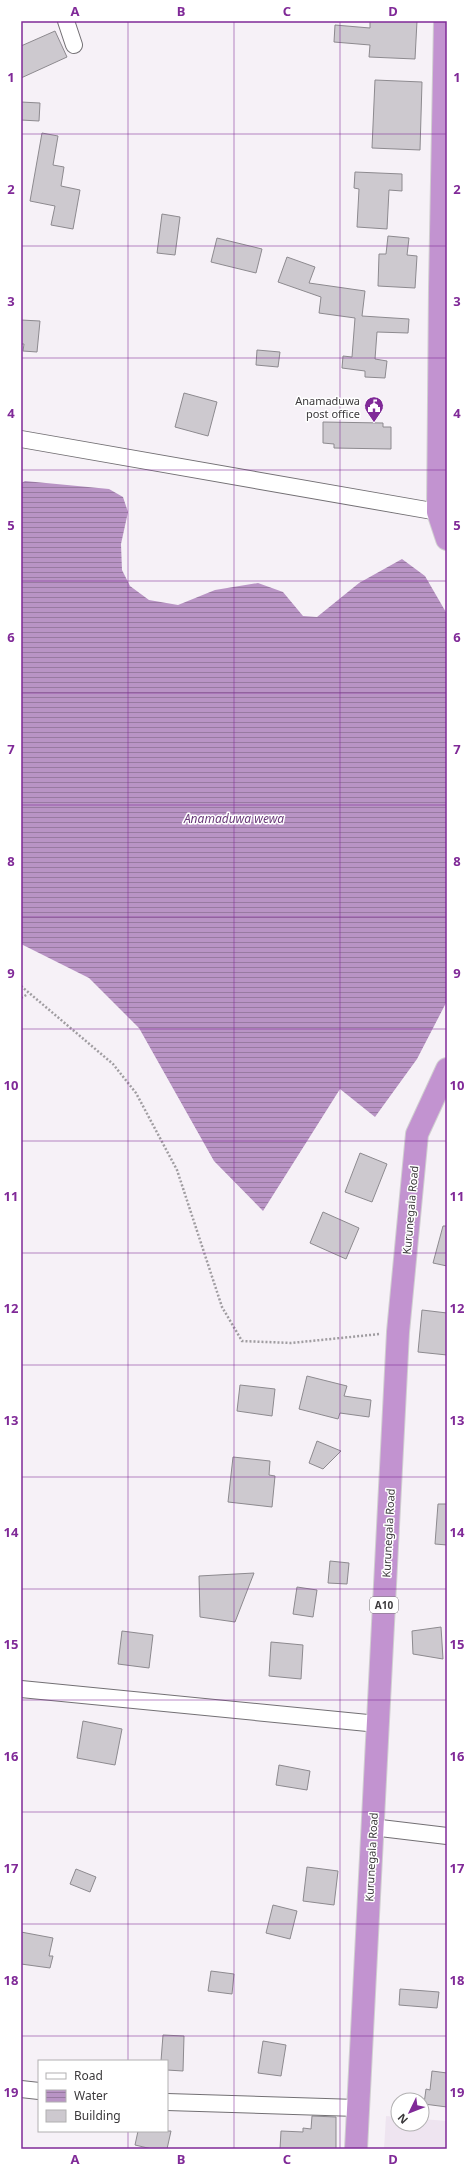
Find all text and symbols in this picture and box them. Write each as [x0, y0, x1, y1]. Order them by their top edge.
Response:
text: A [71, 2, 80, 20]
text: B [177, 2, 185, 20]
text: C [283, 2, 291, 20]
text: D [388, 2, 398, 20]
text: 1 [7, 68, 15, 86]
text: 1 [453, 68, 461, 86]
text: 2 [7, 180, 15, 198]
text: 2 [453, 180, 461, 198]
text: 3 [7, 292, 15, 310]
text: 3 [453, 292, 461, 310]
place label: Anamaduwa post office [295, 393, 360, 421]
public building icon: Anamaduwa post office [363, 395, 385, 423]
text: 4 [7, 404, 15, 422]
text: 4 [453, 404, 461, 422]
text: 5 [7, 516, 15, 534]
text: 5 [453, 516, 461, 534]
text: 6 [7, 628, 15, 646]
text: 6 [453, 628, 461, 646]
text: 7 [7, 740, 15, 758]
text: 7 [453, 740, 461, 758]
water label: Anamaduwa wewa [183, 810, 284, 827]
text: 8 [7, 852, 15, 870]
text: 8 [453, 852, 461, 870]
text: 9 [7, 964, 15, 982]
text: 9 [453, 964, 461, 982]
text: 10 [4, 1076, 18, 1094]
text: 10 [450, 1076, 464, 1094]
street label: Kurunegala Road [399, 1165, 421, 1255]
text: 11 [4, 1187, 18, 1205]
text: 11 [450, 1187, 464, 1205]
text: 12 [4, 1299, 18, 1317]
text: 12 [450, 1299, 464, 1317]
text: 13 [4, 1411, 18, 1429]
text: 13 [450, 1411, 464, 1429]
street label: Kurunegala Road [378, 1488, 398, 1578]
text: 14 [4, 1523, 19, 1541]
text: 14 [450, 1523, 465, 1541]
road number: A10 [370, 1597, 398, 1613]
text: 15 [4, 1635, 18, 1653]
text: 15 [450, 1635, 464, 1653]
text: 16 [4, 1747, 18, 1765]
text: 16 [450, 1747, 464, 1765]
street label: Kurunegala Road [361, 1812, 381, 1902]
text: 17 [4, 1859, 18, 1877]
text: 17 [450, 1859, 464, 1877]
text: 18 [4, 1971, 18, 1989]
text: 18 [450, 1971, 464, 1989]
legend [38, 2060, 168, 2132]
text: Road [74, 2067, 103, 2084]
text: 19 [4, 2083, 18, 2101]
text: 19 [450, 2083, 464, 2101]
text: Water [74, 2087, 108, 2104]
north arrow [390, 2092, 430, 2132]
text: Building [74, 2107, 121, 2124]
text: N [394, 2111, 411, 2128]
text: A [71, 2150, 80, 2168]
text: B [177, 2150, 185, 2168]
text: C [283, 2150, 291, 2168]
text: D [388, 2150, 398, 2168]

